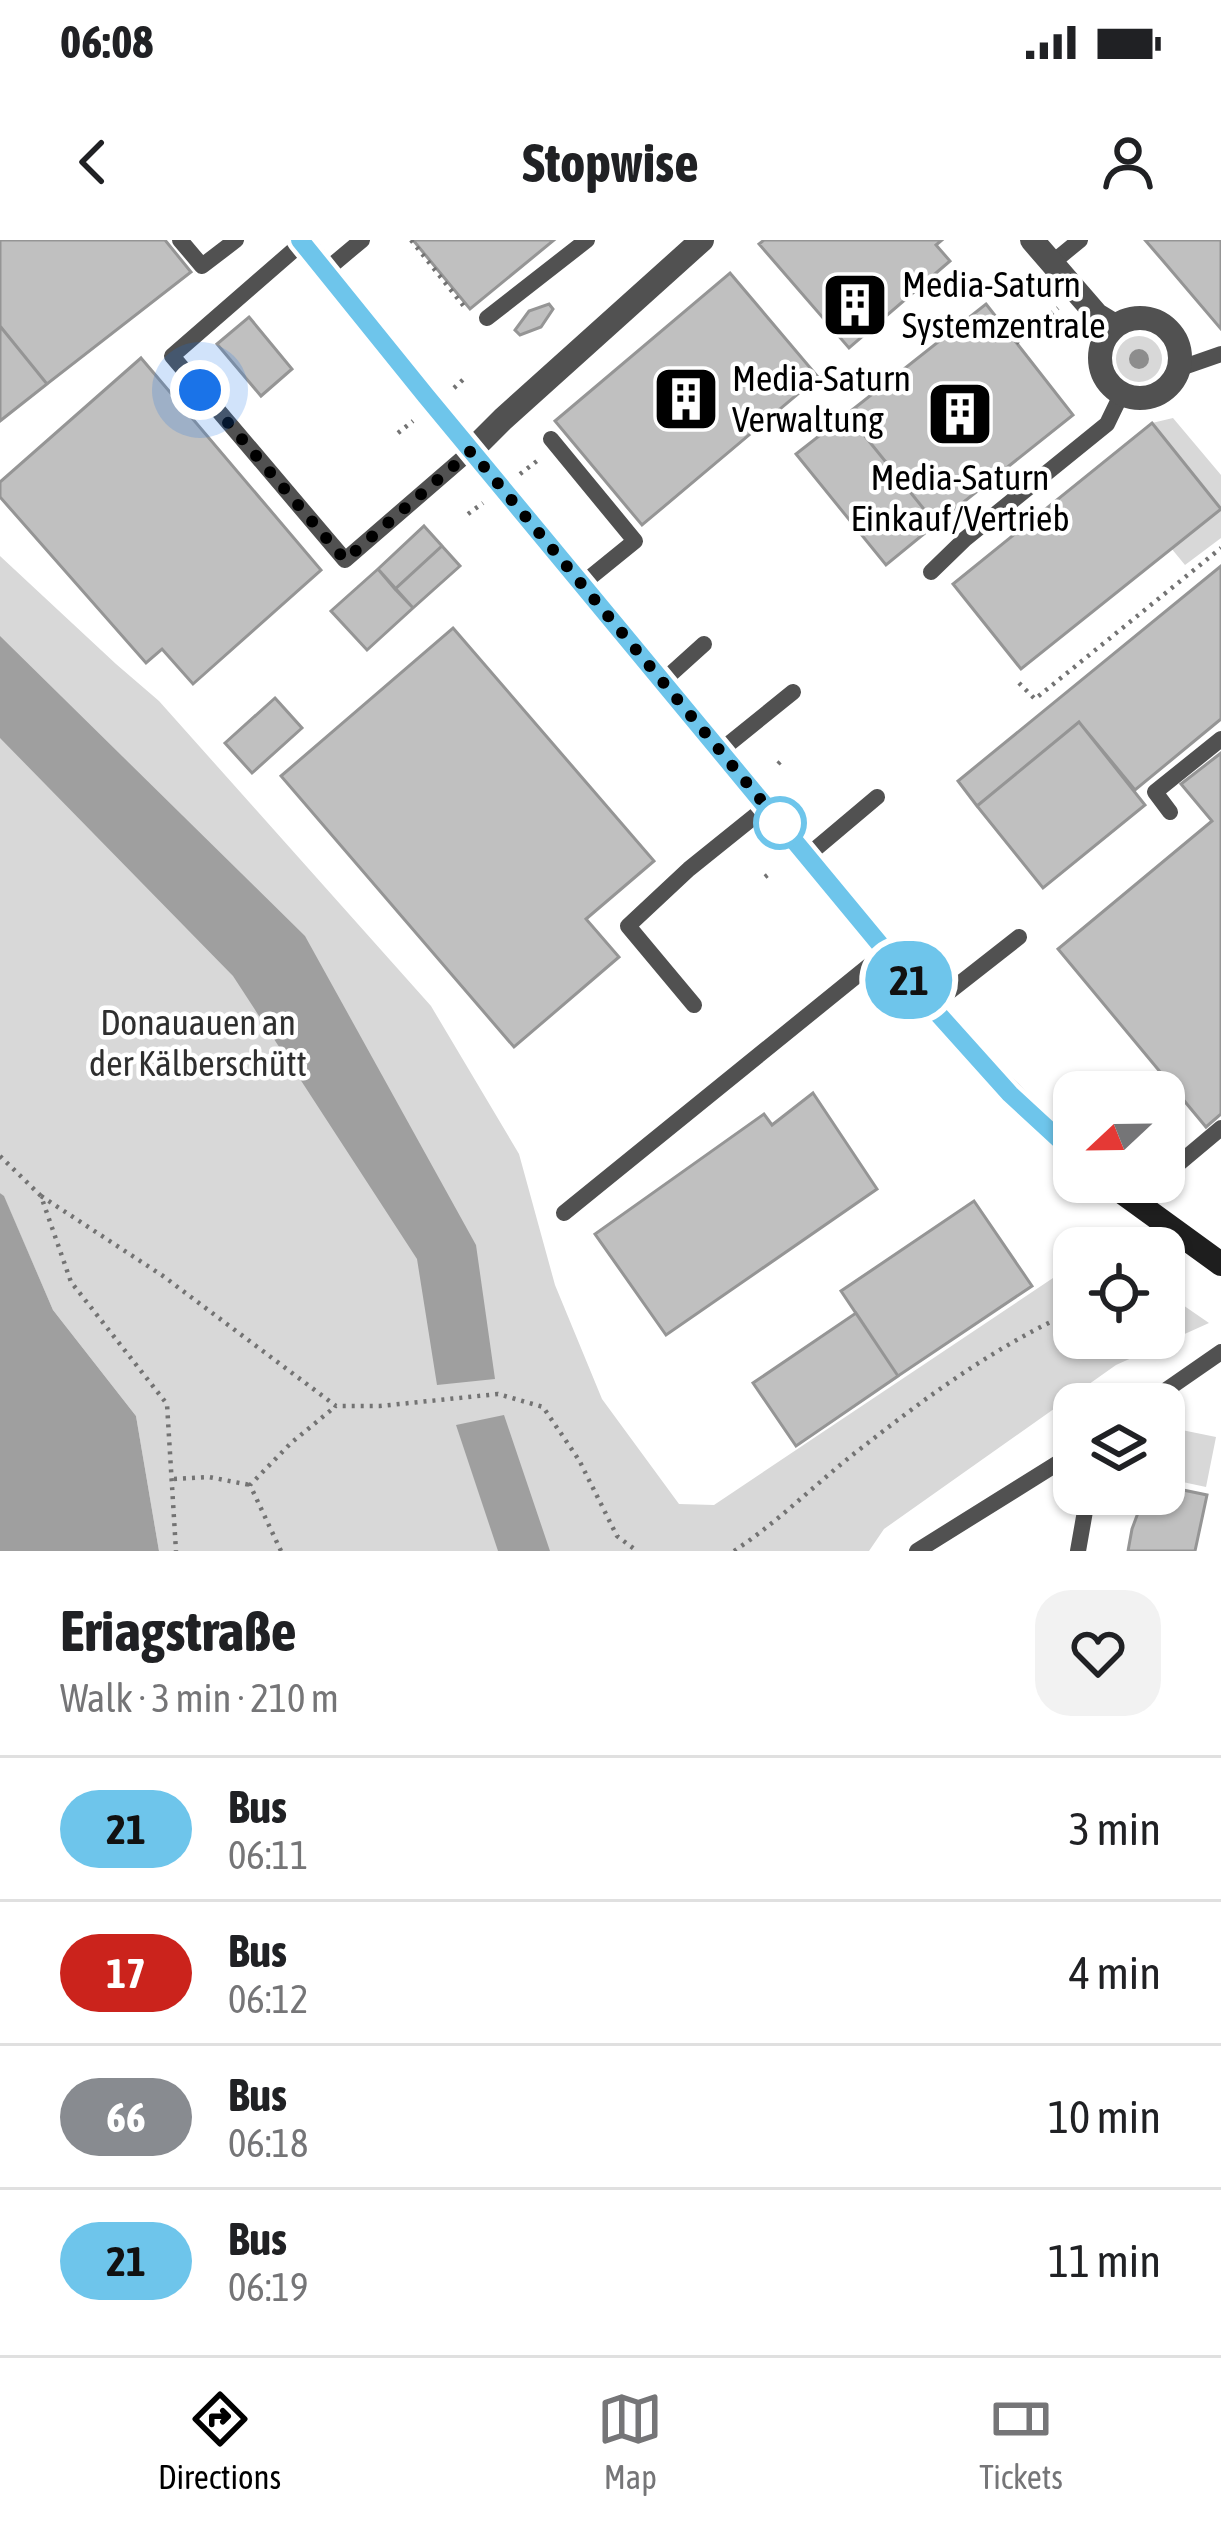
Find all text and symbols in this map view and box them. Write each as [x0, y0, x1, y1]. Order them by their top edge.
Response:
text: 06:08 [60, 16, 154, 68]
icon: back [60, 129, 126, 195]
icon: person [1095, 129, 1161, 195]
text: Stopwise [522, 132, 699, 193]
place label: Media-Saturn Systemzentrale [902, 263, 1106, 346]
building icon: Media-Saturn Systemzentrale [820, 270, 890, 340]
place label: Media-Saturn Verwaltung [732, 357, 911, 440]
your location [170, 360, 230, 420]
building icon: Media-Saturn Verwaltung [651, 364, 721, 434]
building icon: Media-Saturn Einkauf/Vertrieb [925, 379, 995, 449]
place label: Media-Saturn Einkauf/Vertrieb [851, 456, 1070, 539]
unlabelled marker [755, 798, 805, 848]
line badge: 21 [855, 941, 963, 1019]
text: 21 [889, 956, 929, 1004]
park label: Donauauen an der Kälberschütt [89, 1001, 307, 1084]
north arrow [1053, 1071, 1185, 1203]
map controls [1053, 1071, 1185, 1515]
button: locate [1053, 1227, 1185, 1359]
button: layers [1053, 1383, 1185, 1515]
button: heart [1035, 1590, 1161, 1716]
text: Eriagstraße [60, 1598, 297, 1663]
text: Walk · 3 min · 210 m [60, 1676, 339, 1720]
text: Bus [228, 1781, 287, 1833]
text: 3 min [1069, 1803, 1161, 1855]
text: 21 [106, 1805, 146, 1853]
text: 06:11 [228, 1833, 308, 1877]
text: Bus [228, 1925, 287, 1977]
text: 4 min [1069, 1947, 1161, 1999]
text: 17 [106, 1949, 146, 1997]
text: 06:12 [228, 1977, 308, 2021]
text: Bus [228, 2069, 287, 2121]
text: 10 min [1048, 2091, 1161, 2143]
text: 66 [106, 2093, 146, 2141]
text: 06:18 [228, 2121, 308, 2165]
text: Bus [228, 2213, 287, 2265]
text: 11 min [1048, 2235, 1161, 2287]
text: 21 [106, 2237, 146, 2285]
text: 06:19 [228, 2265, 308, 2309]
tab: Directions [158, 2386, 281, 2496]
tab: Map [597, 2386, 663, 2496]
tab: Tickets [979, 2386, 1063, 2496]

